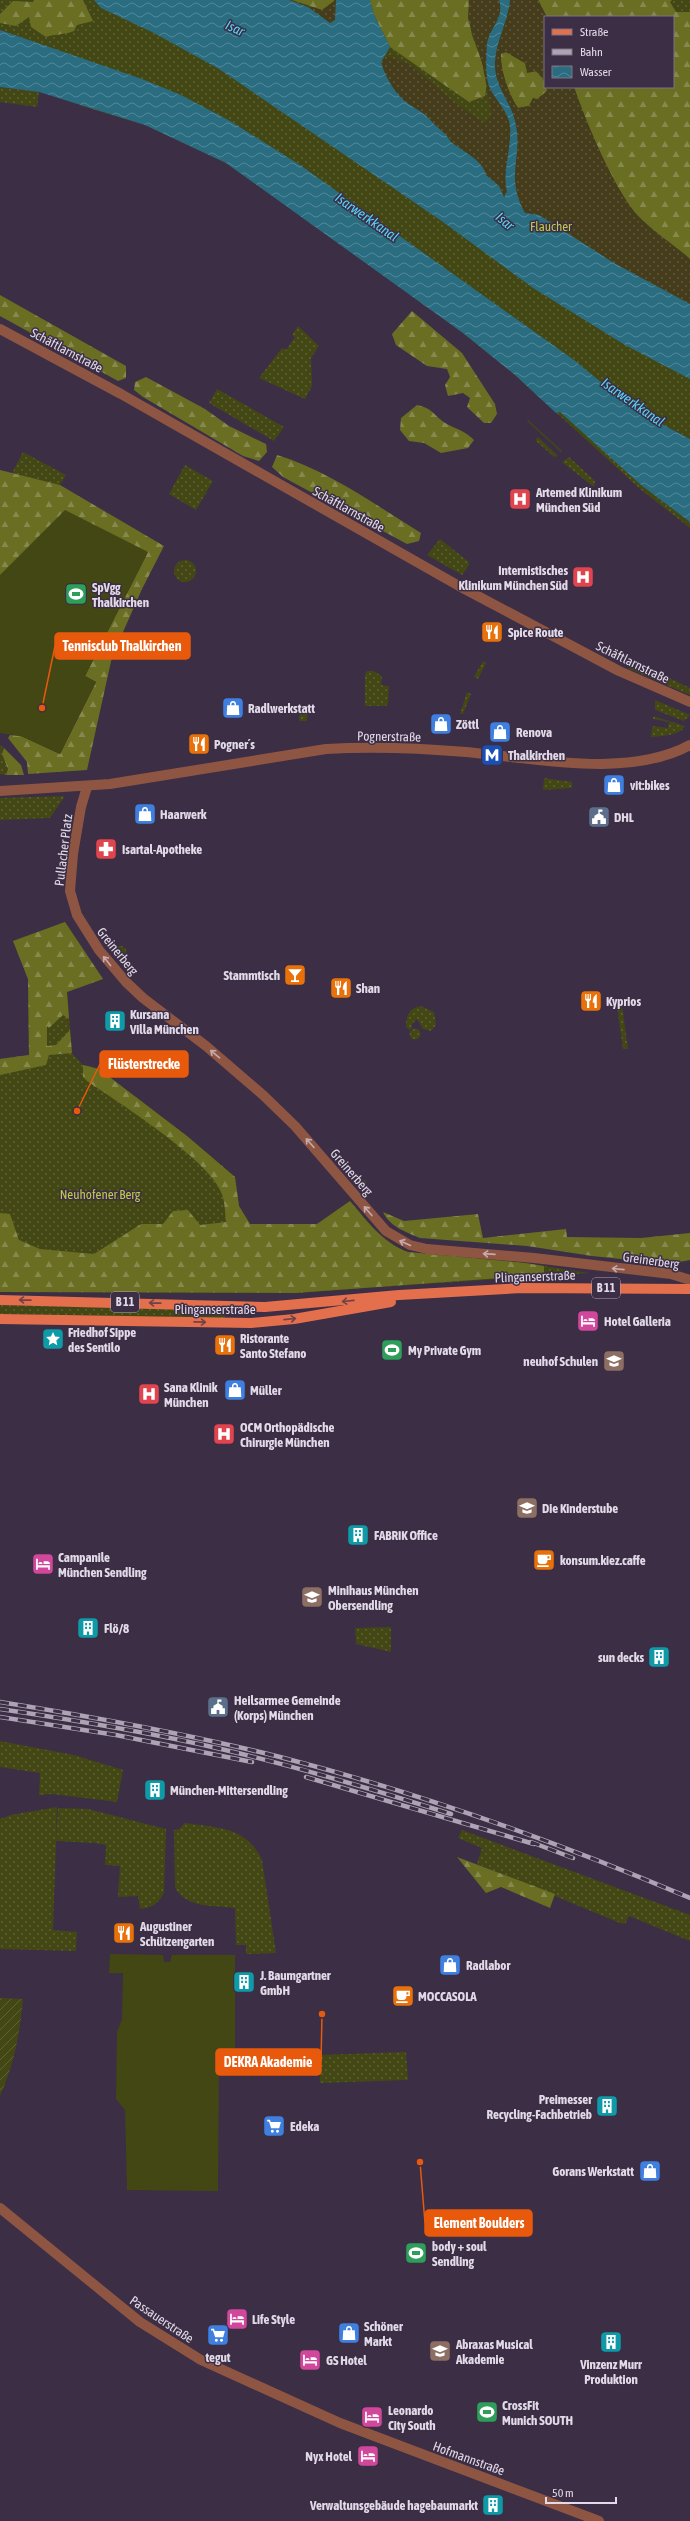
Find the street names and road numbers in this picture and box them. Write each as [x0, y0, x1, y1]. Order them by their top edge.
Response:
street label: Schäftlarnstraße [28, 325, 105, 376]
street label: Schäftlarnstraße [310, 484, 387, 535]
street label: Schäftlarnstraße [594, 638, 672, 687]
street label: Pognerstraße [357, 728, 421, 745]
street label: Pullacher Platz [52, 813, 75, 887]
street label: Greinerberg [94, 925, 142, 978]
street label: Greinerberg [327, 1146, 376, 1199]
street label: Greinerberg [622, 1249, 680, 1272]
street label: Plinganserstraße [494, 1268, 576, 1285]
road number: B 11 [592, 1278, 620, 1298]
road number: B 11 [111, 1292, 139, 1312]
street label: Plinganserstraße [174, 1302, 256, 1317]
street label: Passauerstraße [127, 2293, 196, 2346]
street label: Hofmannstraße [431, 2439, 507, 2478]

